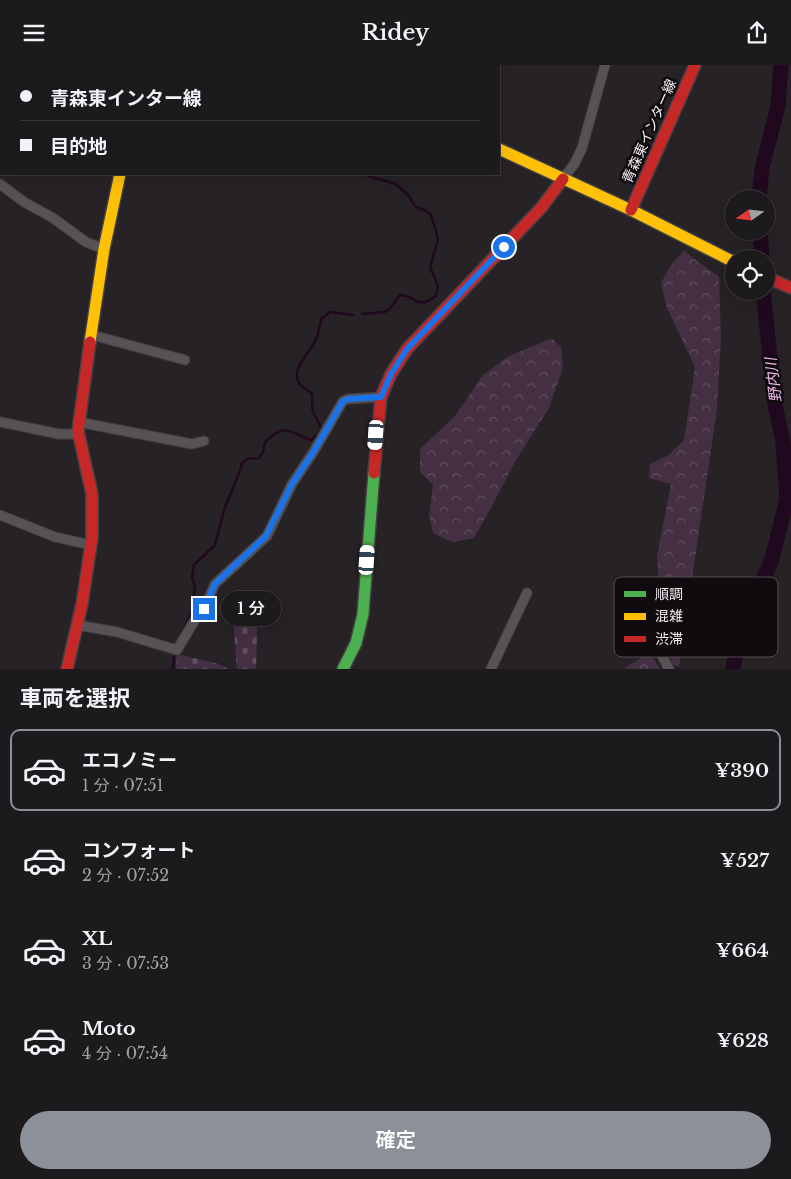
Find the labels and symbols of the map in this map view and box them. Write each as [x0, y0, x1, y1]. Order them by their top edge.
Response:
street label: 青森東インター線 [618, 76, 680, 186]
north arrow [725, 190, 775, 240]
route start [493, 236, 515, 258]
water label: 野内川 [761, 355, 785, 403]
car [367, 420, 384, 450]
car [358, 545, 375, 575]
legend [614, 577, 778, 657]
text: 順調 [655, 585, 683, 603]
callout: 1 分 [222, 591, 282, 627]
route end [193, 598, 215, 620]
text: 混雑 [655, 607, 683, 625]
text: 渋滞 [655, 630, 683, 648]

